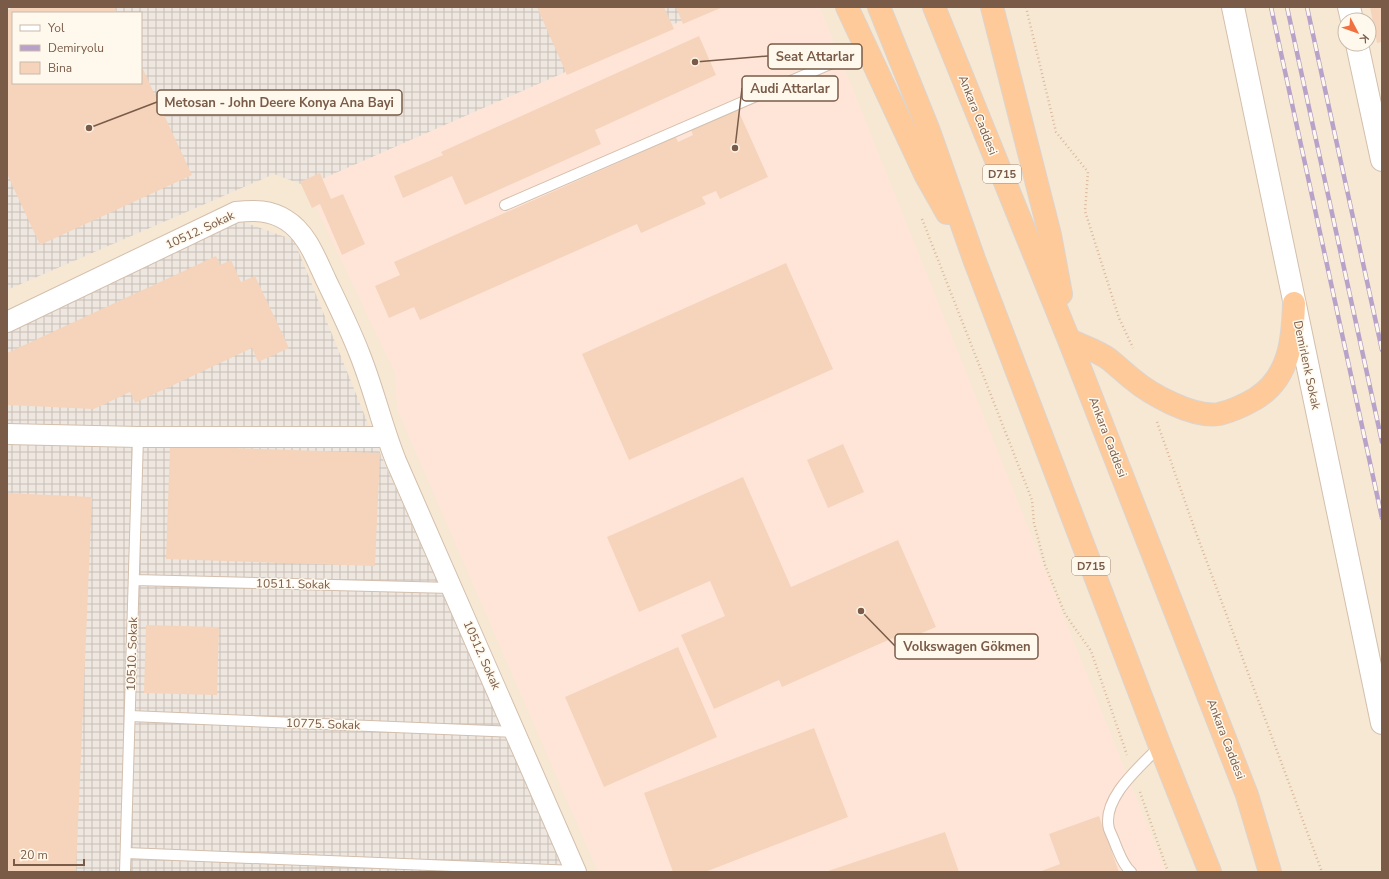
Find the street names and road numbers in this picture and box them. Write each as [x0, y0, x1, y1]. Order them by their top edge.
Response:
street label: Ankara Caddesi [955, 73, 1001, 157]
road number: D715 [983, 165, 1021, 183]
street label: 10512. Sokak [163, 207, 238, 253]
street label: Demirlenk Sokak [1290, 319, 1324, 412]
street label: Ankara Caddesi [1085, 395, 1131, 479]
road number: D715 [1072, 557, 1110, 575]
street label: 10511. Sokak [256, 575, 331, 593]
street label: 10510. Sokak [123, 616, 141, 691]
street label: 10512. Sokak [460, 618, 505, 693]
street label: Ankara Caddesi [1203, 697, 1249, 781]
street label: 10775. Sokak [286, 715, 361, 733]

